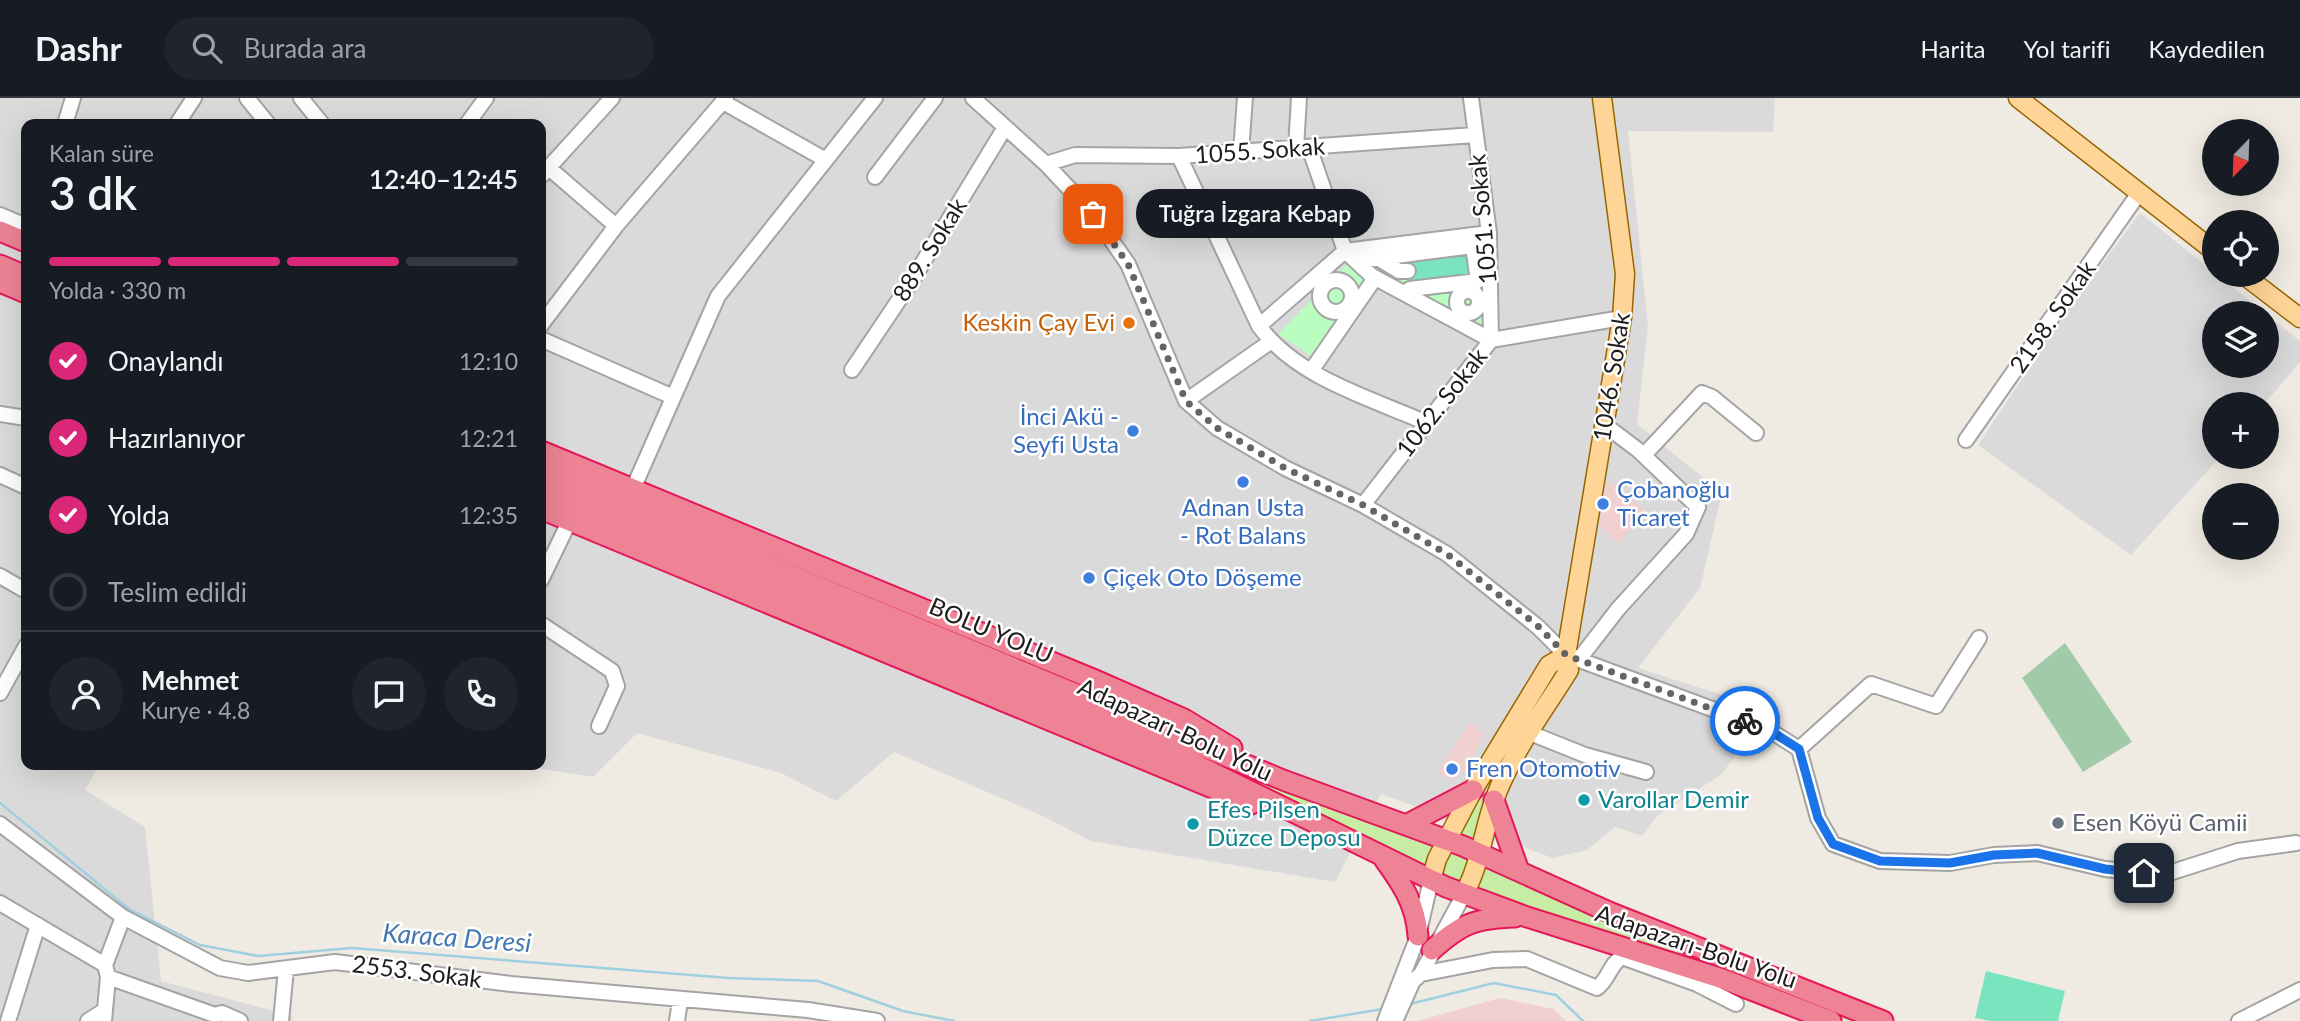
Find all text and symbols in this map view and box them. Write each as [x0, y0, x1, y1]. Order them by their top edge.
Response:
search box [164, 17, 654, 80]
text: Dashr [35, 28, 122, 68]
icon: search [188, 29, 226, 67]
text: Burada ara [244, 32, 366, 64]
text: Harita [1921, 34, 1985, 63]
text: Yol tarifi [2023, 34, 2110, 63]
text: Kaydedilen [2148, 34, 2265, 63]
north arrow [2202, 119, 2278, 196]
map controls [2202, 119, 2279, 560]
street label: 1055. Sokak [1194, 130, 1327, 169]
text: Kalan süre [49, 139, 154, 167]
street label: 1051. Sokak [1461, 152, 1502, 285]
text: 12:40–12:45 [369, 163, 518, 195]
text: 3 dk [49, 165, 137, 220]
pin [1063, 184, 1123, 244]
callout: Tuğra İzgara Kebap [1135, 190, 1373, 238]
street label: 889. Sokak [886, 191, 972, 306]
icon: bag [1074, 195, 1112, 233]
text: Tuğra İzgara Kebap [1159, 199, 1351, 227]
button: locate [2202, 210, 2279, 287]
street label: 2158. Sokak [2003, 254, 2101, 378]
text: Yolda · 330 m [49, 276, 186, 304]
button: layers [2202, 301, 2279, 378]
place label: Keskin Çay Evi [962, 307, 1115, 336]
street label: 1046. Sokak [1586, 309, 1635, 443]
marker: Keskin Çay Evi [1121, 315, 1137, 331]
street label: 1062. Sokak [1389, 341, 1493, 462]
icon: check [49, 342, 87, 380]
text: Onaylandı [108, 345, 223, 377]
text: 12:10 [459, 347, 518, 375]
button: + [2202, 392, 2279, 469]
place label: İnci Akü - Seyfi Usta [1013, 401, 1119, 458]
icon: check [49, 419, 87, 457]
text: Hazırlanıyor [108, 422, 245, 454]
marker: İnci Akü - Seyfi Usta [1125, 423, 1141, 439]
text: 12:21 [459, 424, 518, 452]
marker: Adnan Usta - Rot Balans [1235, 474, 1251, 490]
place label: Çobanoğlu Ticaret [1617, 474, 1730, 531]
button: − [2202, 483, 2279, 560]
place label: Adnan Usta - Rot Balans [1180, 492, 1306, 549]
icon: check [49, 496, 87, 534]
marker: Çobanoğlu Ticaret [1595, 496, 1611, 512]
text: Yolda [108, 499, 170, 531]
text: 12:35 [459, 501, 518, 529]
place label: Çiçek Oto Döşeme [1103, 562, 1302, 591]
marker: Çiçek Oto Döşeme [1081, 570, 1097, 586]
text: Teslim edildi [108, 576, 247, 608]
street label: BOLU YOLU [925, 590, 1058, 669]
button: person [49, 657, 123, 731]
button: chat [352, 657, 426, 731]
button: phone [444, 657, 518, 731]
text: Mehmet [141, 664, 239, 696]
street label: Adapazarı-Bolu Yolu [1074, 671, 1277, 786]
courier [1710, 686, 1780, 756]
text: Kurye · 4.8 [141, 696, 250, 724]
icon: bike [1726, 702, 1764, 740]
place label: Fren Otomotiv [1466, 753, 1621, 782]
marker: Fren Otomotiv [1444, 761, 1460, 777]
place label: Varollar Demir [1598, 784, 1749, 813]
marker: Varollar Demir [1576, 792, 1592, 808]
place label: Efes Pilsen Düzce Deposu [1207, 794, 1361, 851]
place label: Esen Köyü Camii [2072, 807, 2248, 836]
marker: Esen Köyü Camii [2050, 815, 2066, 831]
marker: Efes Pilsen Düzce Deposu [1185, 816, 1201, 832]
pin [2114, 843, 2174, 903]
icon: home [2125, 854, 2163, 892]
street label: Adapazarı-Bolu Yolu [1592, 898, 1801, 994]
water label: Karaca Deresi [382, 916, 533, 958]
street label: 2553. Sokak [351, 948, 484, 993]

